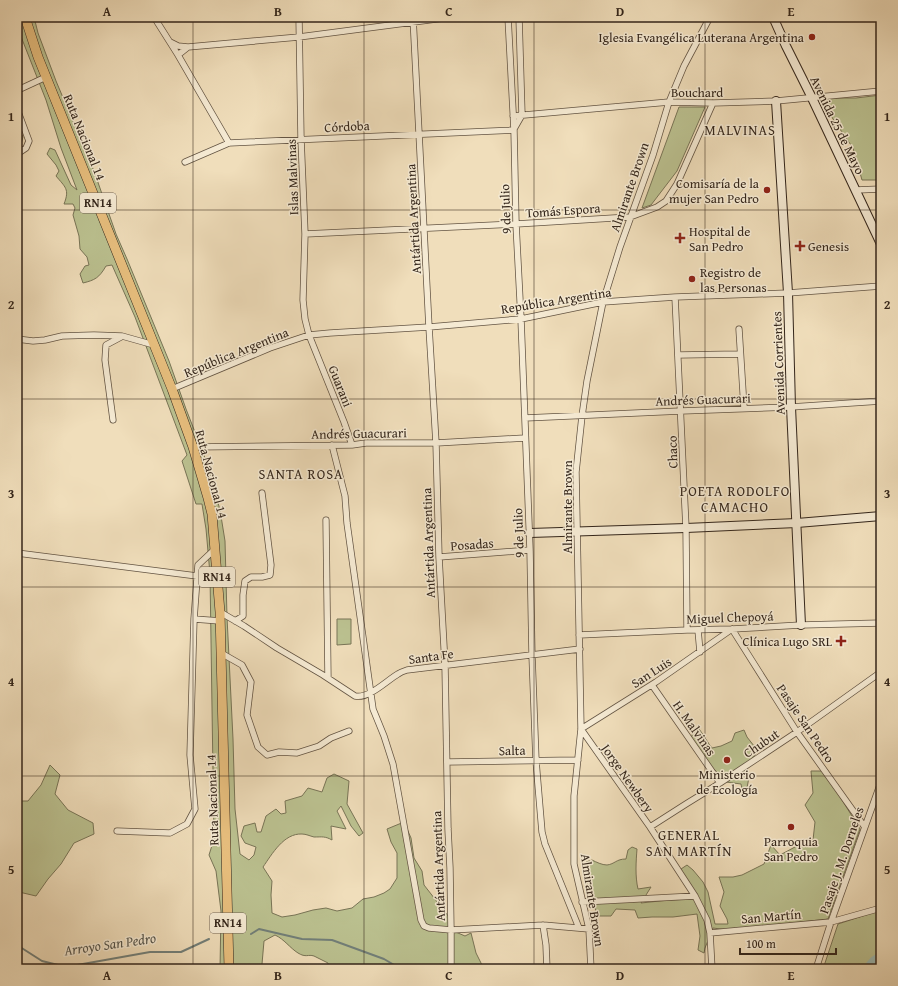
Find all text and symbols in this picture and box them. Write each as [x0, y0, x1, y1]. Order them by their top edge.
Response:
text: A [103, 2, 112, 21]
text: B [274, 2, 282, 21]
text: C [445, 2, 453, 21]
text: D [616, 2, 624, 21]
text: E [788, 2, 795, 21]
place label: Iglesia Evangélica Luterana Argentina [599, 28, 805, 47]
marker: Iglesia Evangélica Luterana Argentina [807, 32, 817, 42]
street label: Avenida 25 de Mayo [805, 73, 870, 178]
street label: Bouchard [671, 83, 723, 102]
street label: Ruta Nacional 14 [59, 91, 110, 183]
text: 1 [8, 107, 14, 126]
text: 1 [884, 107, 890, 126]
street label: Córdoba [324, 116, 371, 137]
district label: MALVINAS [704, 120, 776, 140]
street label: Islas Malvinas [282, 139, 303, 215]
street label: Almirante Brown [605, 139, 654, 234]
street label: Antártida Argentina [401, 163, 426, 275]
place label: Comisaría de la mujer San Pedro [669, 174, 760, 208]
street label: 9 de Julio [495, 183, 516, 234]
marker: Comisaría de la mujer San Pedro [762, 185, 772, 195]
road number: RN14 [80, 193, 116, 213]
street label: Tomás Espora [525, 198, 602, 223]
place label: Hospital de San Pedro [689, 222, 750, 256]
marker: Hospital de San Pedro [674, 232, 686, 244]
place label: Genesis [808, 237, 849, 256]
marker: Genesis [795, 241, 805, 251]
place label: Registro de las Personas [700, 263, 767, 297]
marker: Registro de las Personas [687, 274, 697, 284]
street label: República Argentina [500, 282, 613, 319]
text: 2 [8, 295, 15, 314]
text: 2 [884, 295, 891, 314]
street label: Avenida Corrientes [767, 311, 790, 415]
street label: República Argentina [181, 323, 292, 382]
street label: Guarani [324, 363, 358, 410]
street label: Andrés Guacurari [655, 388, 751, 411]
street label: Andrés Guacurari [311, 423, 407, 444]
street label: Ruta Nacional 14 [191, 428, 233, 521]
street label: Chaco [662, 435, 683, 469]
street label: Almirante Brown [558, 460, 577, 554]
district label: SANTA ROSA [259, 464, 343, 484]
district label: POETA RODOLFO CAMACHO [680, 481, 790, 517]
text: 3 [8, 484, 14, 503]
text: 3 [884, 484, 890, 503]
street label: Antártida Argentina [417, 487, 440, 598]
street label: 9 de Julio [508, 507, 529, 558]
street label: Posadas [450, 534, 494, 555]
road number: RN14 [199, 567, 235, 587]
street label: Miguel Chepoyá [686, 606, 775, 629]
place label: Clínica Lugo SRL [742, 632, 833, 651]
marker: Clínica Lugo SRL [835, 635, 847, 647]
street label: Santa Fe [407, 644, 455, 669]
street label: San Luis [627, 652, 675, 693]
text: 4 [8, 672, 15, 691]
text: 4 [884, 672, 891, 691]
street label: Pasaje San Pedro [772, 680, 839, 767]
street label: H. Malvinas [669, 697, 721, 760]
street label: Chubut [739, 724, 783, 762]
street label: Jorge Newbery [596, 738, 659, 817]
street label: Salta [498, 741, 526, 760]
street label: Ruta Nacional 14 [201, 754, 224, 846]
marker: Ministerio de Ecología [722, 755, 732, 765]
place label: Ministerio de Ecología [696, 765, 759, 799]
street label: Pasaje J. M. Dorneles [814, 804, 869, 916]
street label: Antártida Argentina [427, 810, 450, 921]
marker: Parroquia San Pedro [786, 822, 796, 832]
district label: GENERAL SAN MARTÍN [646, 825, 732, 861]
place label: Parroquia San Pedro [764, 832, 819, 866]
street label: Almirante Brown [576, 852, 609, 948]
text: 5 [8, 860, 15, 879]
text: 5 [884, 860, 891, 879]
street label: San Martín [740, 904, 803, 929]
road number: RN14 [210, 913, 246, 933]
water label: Arroyo San Pedro [62, 928, 157, 960]
scale bar [740, 930, 836, 956]
text: 100 m [746, 935, 776, 952]
text: A [103, 966, 112, 985]
text: B [274, 966, 282, 985]
text: C [445, 966, 453, 985]
text: D [616, 966, 624, 985]
text: E [788, 966, 795, 985]

